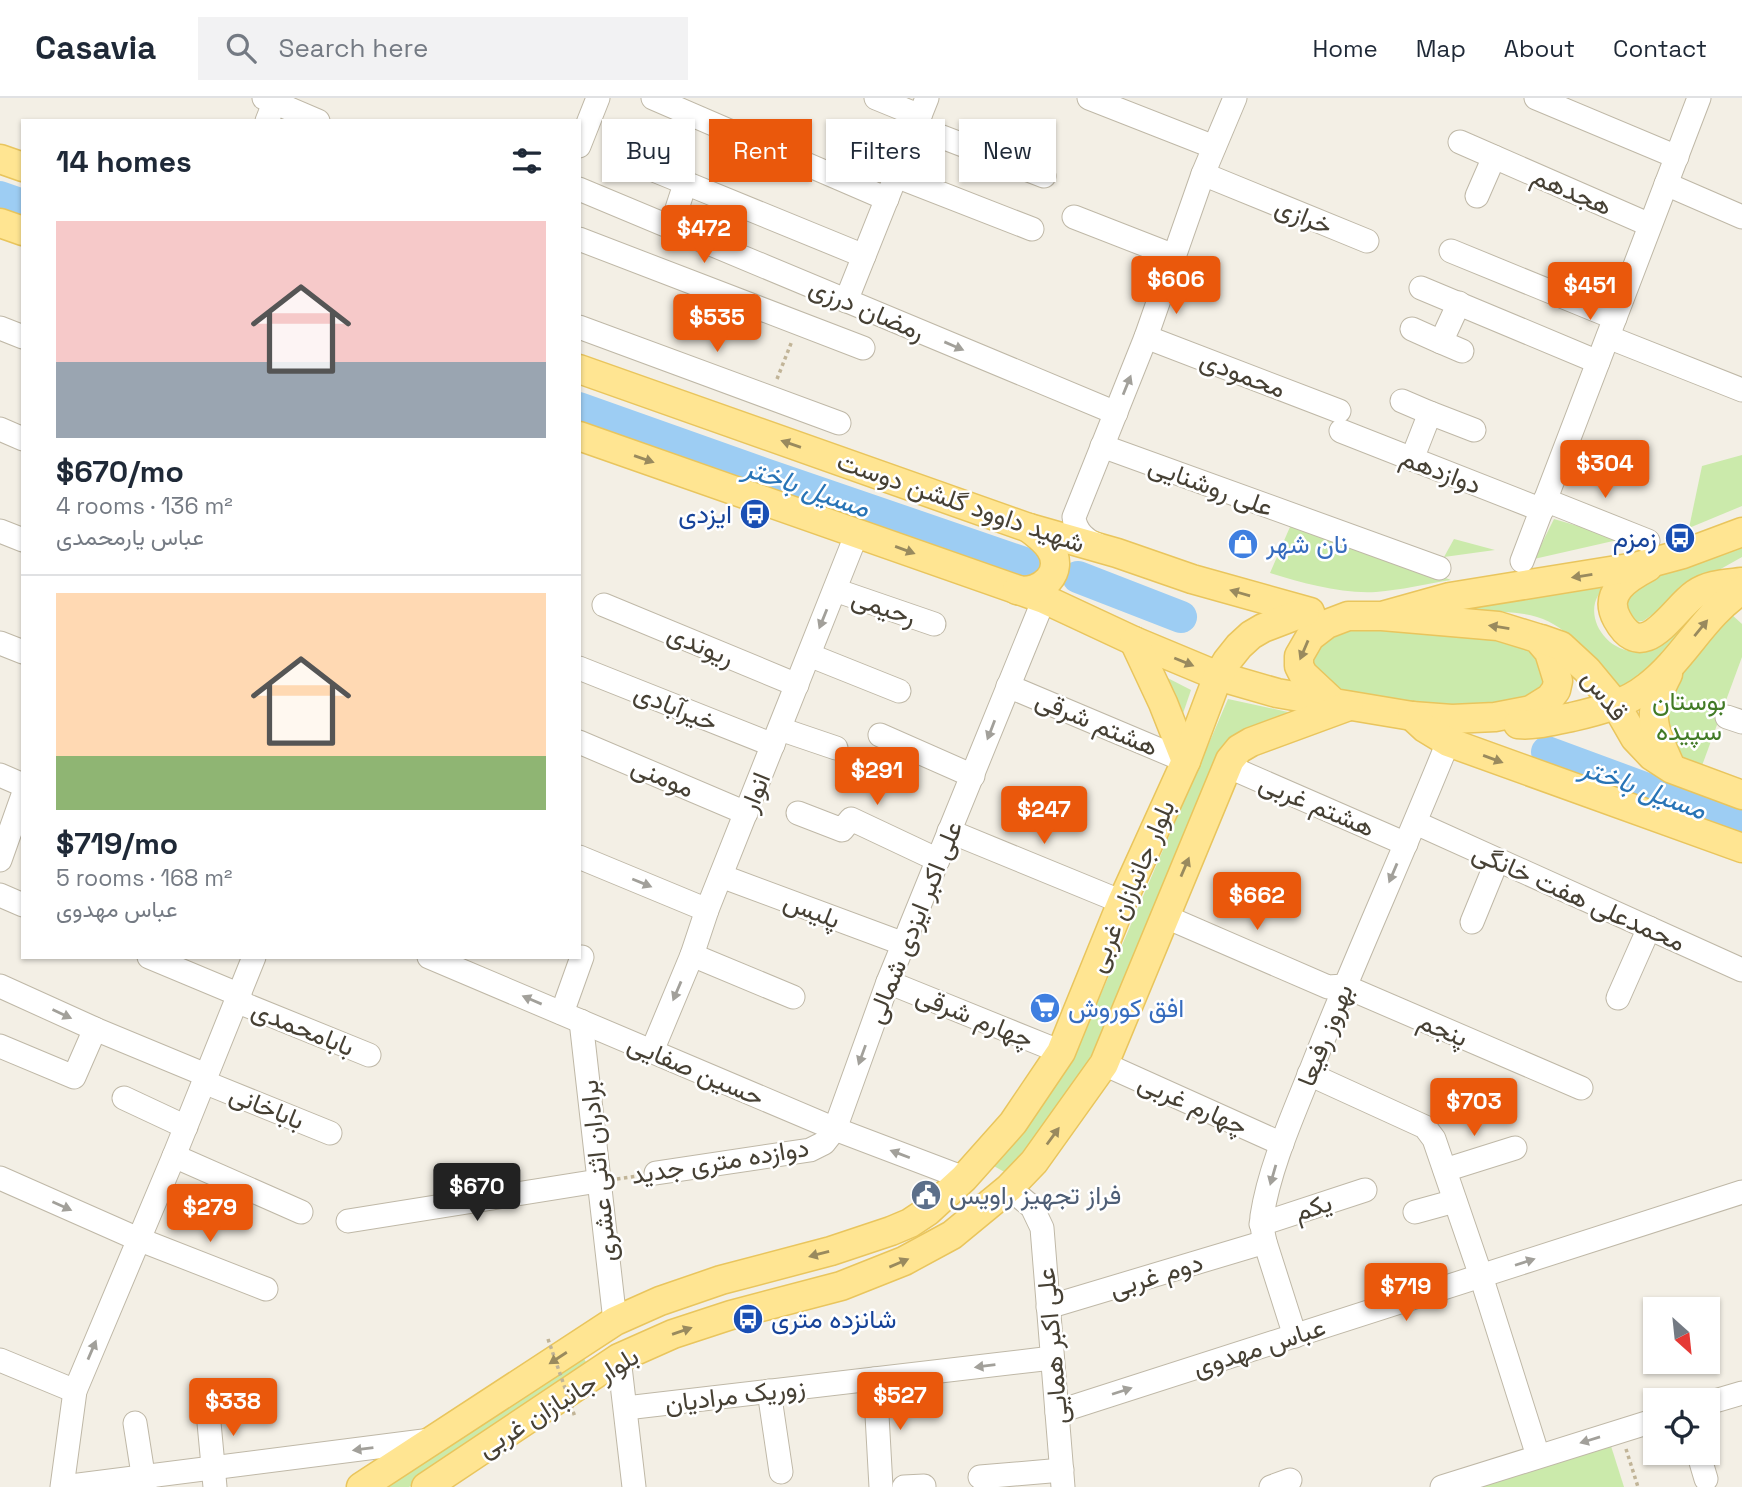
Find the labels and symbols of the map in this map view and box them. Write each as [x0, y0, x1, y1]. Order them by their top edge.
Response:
street label: هجدهم [1527, 159, 1617, 223]
street label: خرازی [1270, 189, 1338, 243]
pin: $472 [663, 206, 745, 265]
pin: $606 [1135, 256, 1217, 316]
pin: $451 [1549, 262, 1631, 322]
street label: رمضان درزی [804, 269, 930, 349]
pin: $535 [676, 294, 758, 354]
one-way arrow [944, 341, 965, 352]
street label: محمودی [1195, 342, 1291, 406]
one-way arrow [1122, 375, 1133, 396]
one-way arrow [781, 438, 802, 449]
street label: دوازدهم [1396, 440, 1486, 502]
pin: $304 [1564, 440, 1646, 500]
street label: شهید داوود گلشن دوست [833, 444, 1089, 560]
water label: مسیل باختر [737, 448, 876, 526]
street label: علی روشنایی [1144, 448, 1278, 524]
one-way arrow [633, 454, 654, 465]
place label: ایزدی [678, 497, 732, 531]
bus stop icon: ایزدی [738, 497, 772, 531]
place label: زمزم [1613, 521, 1657, 555]
bus stop icon: زمزم [1663, 521, 1697, 555]
shop icon: نان شهر [1226, 527, 1260, 561]
place label: نان شهر [1265, 527, 1348, 561]
one-way arrow [894, 545, 915, 556]
one-way arrow [1571, 571, 1593, 582]
street label: رحیمی [847, 580, 921, 634]
one-way arrow [1229, 587, 1250, 597]
one-way arrow [818, 609, 829, 630]
street label: ریوندی [662, 616, 740, 674]
one-way arrow [1693, 620, 1708, 638]
one-way arrow [1487, 621, 1509, 632]
one-way arrow [1298, 640, 1310, 660]
one-way arrow [1174, 656, 1195, 667]
street label: قدس [1574, 662, 1636, 728]
street label: خیرآبادی [629, 675, 723, 739]
street label: هشتم شرقی [1031, 682, 1163, 764]
park label: بوستان سپیده [1652, 684, 1726, 749]
one-way arrow [985, 720, 996, 741]
pin: $291 [836, 748, 918, 807]
water label: مسیل باختر [1574, 748, 1713, 828]
street label: مومنی [626, 749, 700, 805]
one-way arrow [1482, 754, 1503, 765]
street label: هشتم غربی [1254, 765, 1380, 845]
street label: انوار [731, 767, 778, 818]
pin: $247 [1003, 786, 1085, 846]
street label: بلوار جانبازان غربی [1079, 795, 1183, 977]
street label: علی اکبر ایزدی شمالی [858, 816, 970, 1028]
street label: محمدعلی هفت خانگی [1467, 835, 1691, 959]
one-way arrow [1179, 857, 1190, 878]
one-way arrow [1388, 863, 1399, 884]
pin: $662 [1216, 872, 1298, 932]
one-way arrow [632, 878, 653, 889]
street label: پلیس [778, 884, 845, 937]
street label: چهارم شرقی [911, 978, 1039, 1057]
street label: بهروز رفیعا [1289, 979, 1361, 1091]
one-way arrow [672, 980, 683, 1001]
supermarket icon: افق کوروش [1028, 991, 1062, 1025]
place label: افق کوروش [1068, 991, 1184, 1025]
street label: بابامحمدی [247, 992, 359, 1064]
one-way arrow [521, 995, 542, 1006]
street label: پنجم [1412, 1003, 1473, 1056]
one-way arrow [52, 1008, 72, 1020]
street label: حسین صفایی [623, 1026, 769, 1114]
one-way arrow [856, 1045, 867, 1066]
street label: چهارم غربی [1133, 1065, 1253, 1144]
street label: باباخانی [225, 1077, 309, 1137]
street label: برادران اثنی عشری [572, 1078, 624, 1264]
pin: $703 [1433, 1079, 1515, 1138]
one-way arrow [1046, 1127, 1060, 1145]
street label: دوازده متری جدید [629, 1130, 811, 1192]
one-way arrow [890, 1148, 911, 1159]
pin: $670 [436, 1164, 518, 1223]
one-way arrow [1267, 1165, 1278, 1187]
public building icon: فراز تجهیز راویس [909, 1178, 943, 1212]
place label: فراز تجهیز راویس [949, 1178, 1121, 1212]
pin: $279 [169, 1184, 251, 1244]
street label: یکم [1290, 1185, 1336, 1229]
one-way arrow [52, 1201, 73, 1212]
street label: دوم غربی [1105, 1245, 1207, 1305]
one-way arrow [808, 1249, 830, 1260]
one-way arrow [1515, 1256, 1536, 1266]
one-way arrow [889, 1257, 909, 1269]
pin: $719 [1365, 1264, 1447, 1323]
street label: علی اکبر همایی [1028, 1266, 1076, 1426]
north arrow [1643, 1297, 1720, 1374]
bus stop icon: شانزده متری [731, 1302, 765, 1336]
place label: شانزده متری [771, 1302, 897, 1336]
street label: عباس مهدوی [1188, 1310, 1330, 1384]
one-way arrow [672, 1325, 693, 1336]
one-way arrow [87, 1339, 98, 1360]
street label: بلوار جانبازان غربی [471, 1339, 645, 1465]
one-way arrow [548, 1351, 567, 1364]
one-way arrow [973, 1361, 995, 1372]
street label: زوریک مرادیان [663, 1370, 807, 1420]
pin: $527 [859, 1372, 941, 1432]
pin: $338 [192, 1378, 274, 1438]
one-way arrow [1111, 1385, 1132, 1396]
one-way arrow [1580, 1436, 1601, 1446]
one-way arrow [352, 1444, 374, 1455]

